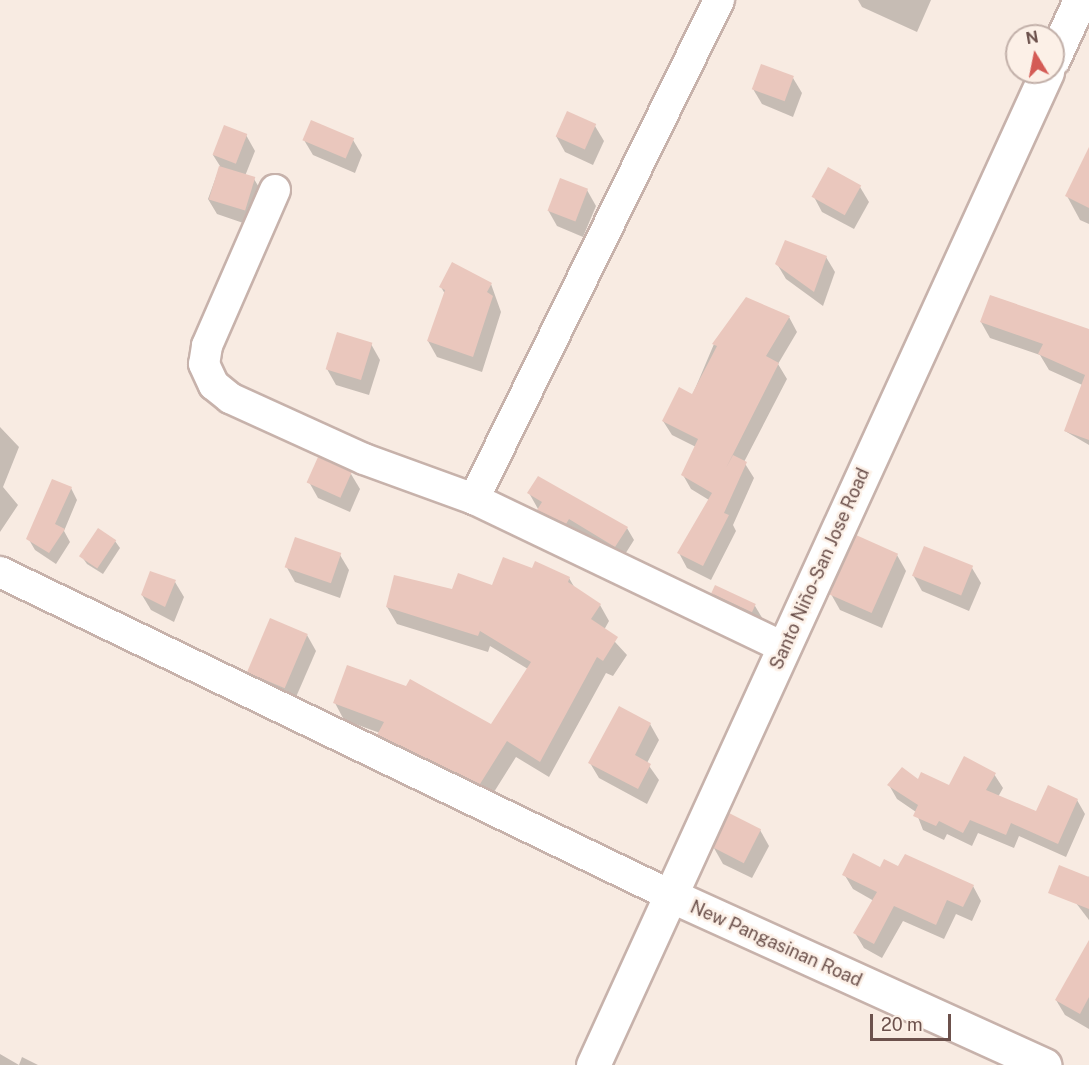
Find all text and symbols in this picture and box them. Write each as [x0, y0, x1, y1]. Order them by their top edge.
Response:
north arrow [1005, 24, 1065, 84]
text: N [1024, 27, 1040, 48]
street label: Santo Niño-San Jose Road [766, 465, 874, 673]
street label: New Pangasinan Road [687, 896, 865, 992]
scale bar [873, 1002, 954, 1040]
text: 20 m [881, 1014, 923, 1035]

